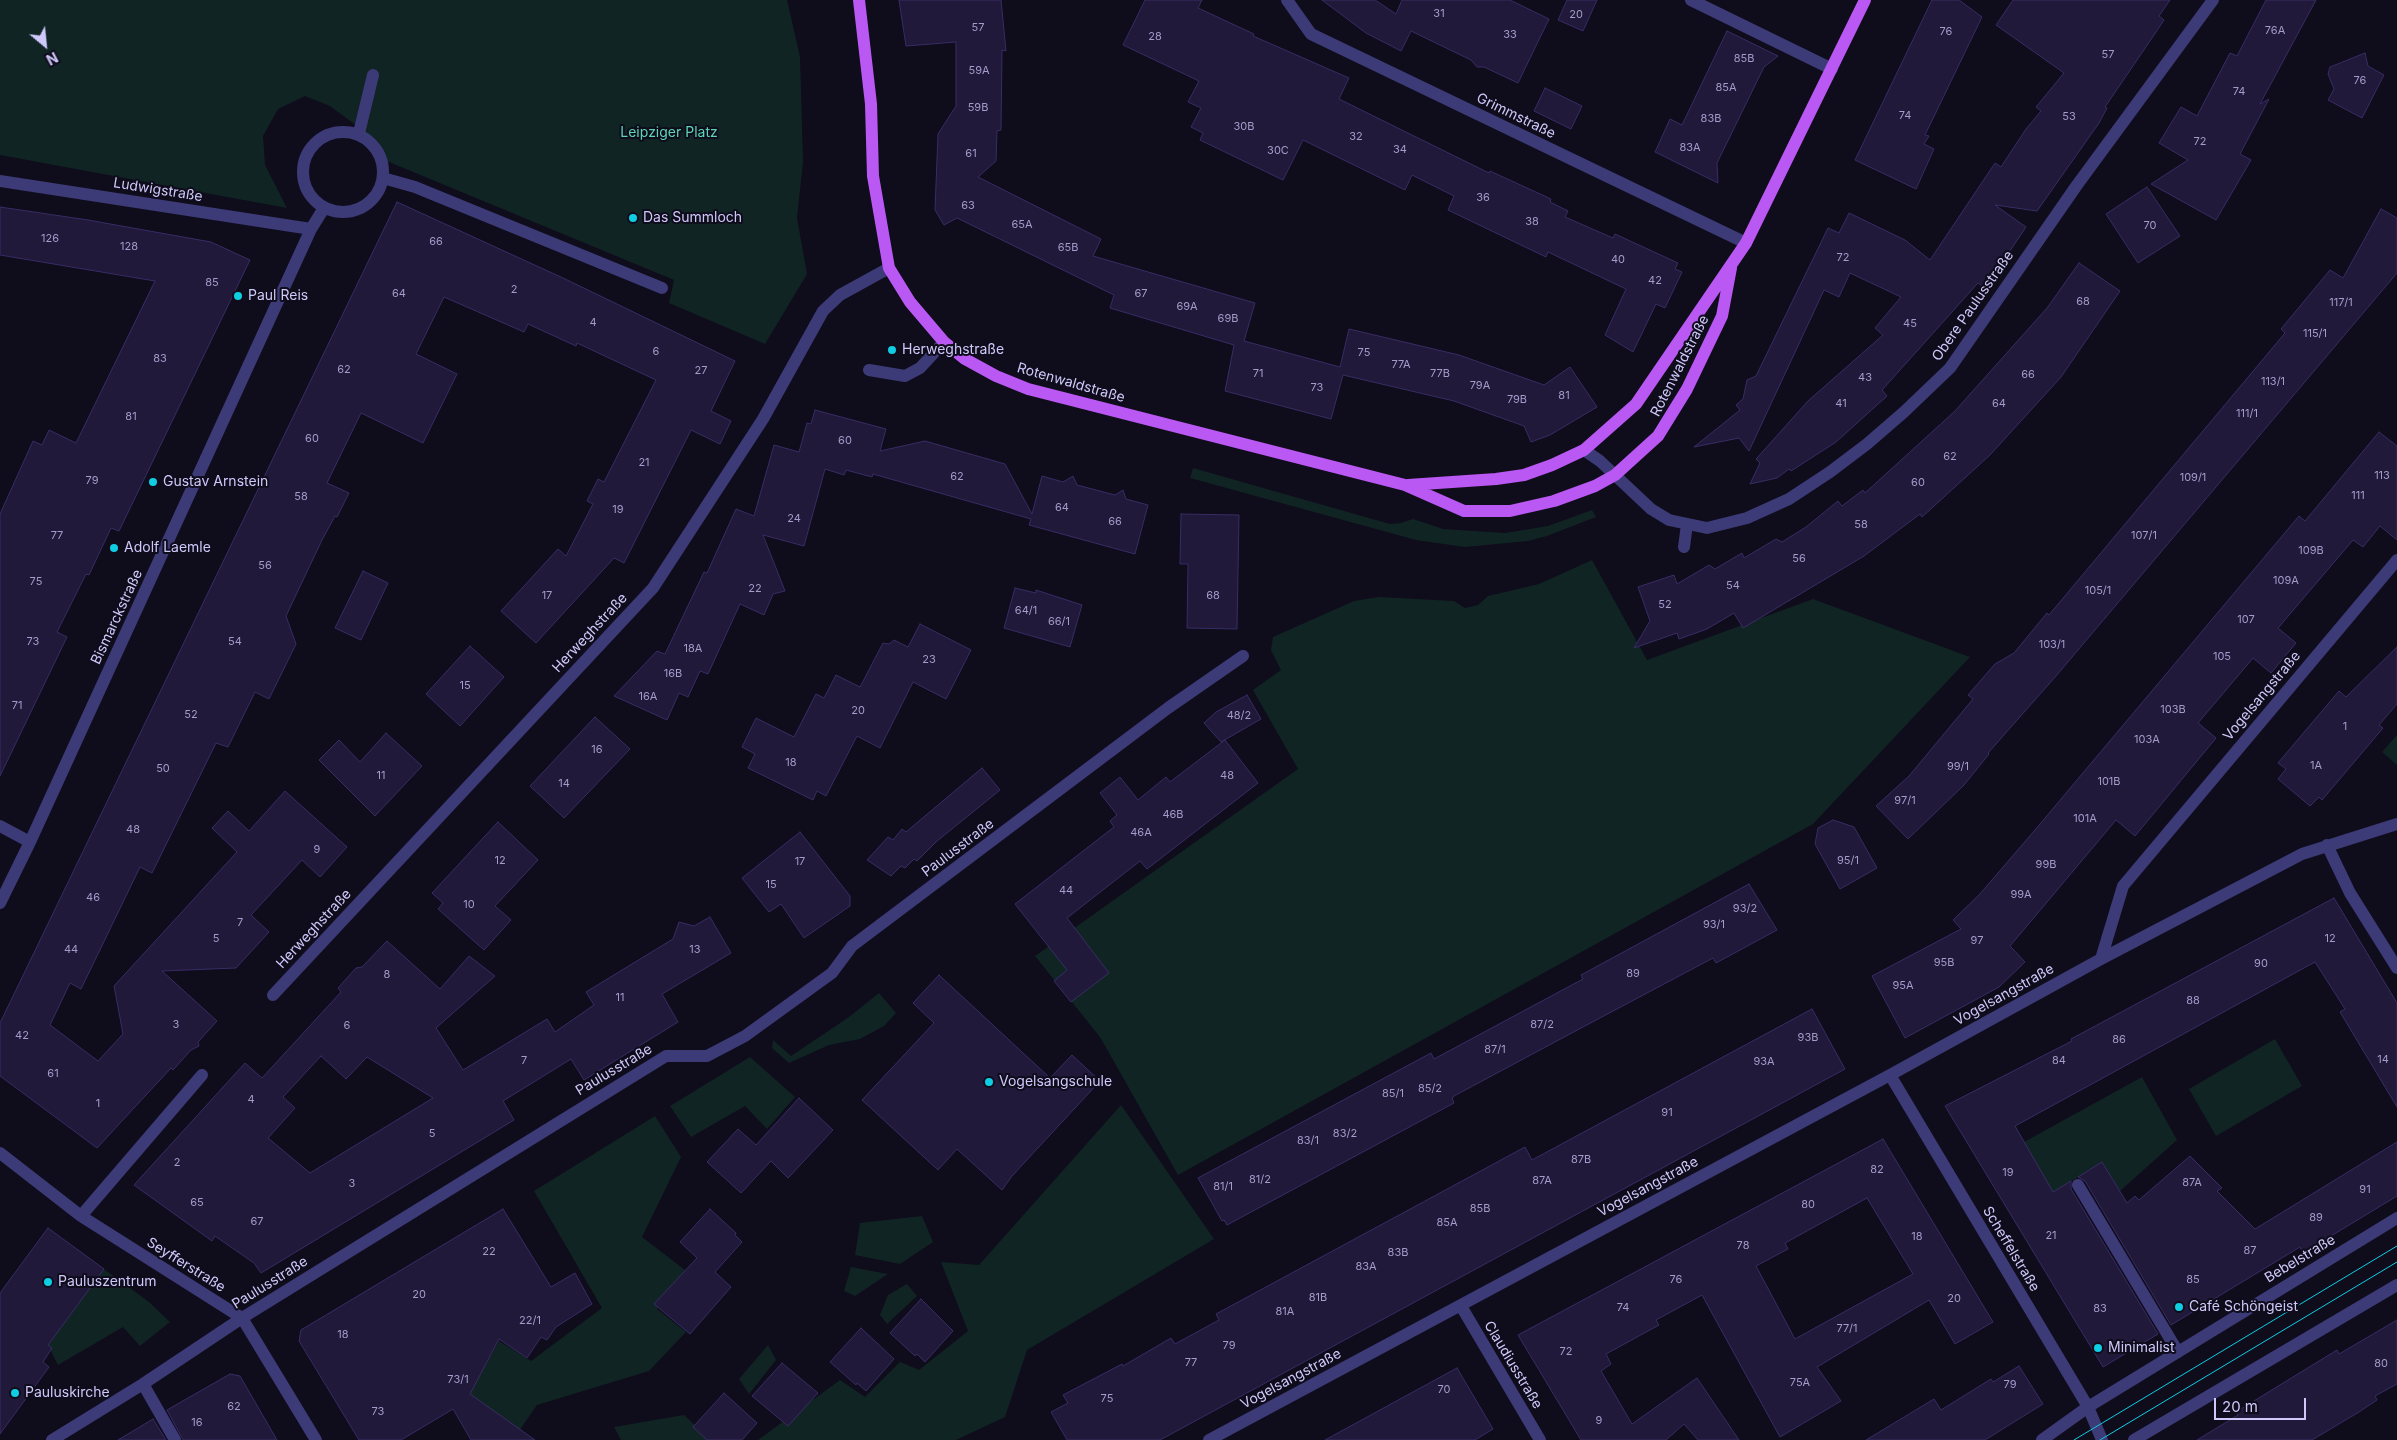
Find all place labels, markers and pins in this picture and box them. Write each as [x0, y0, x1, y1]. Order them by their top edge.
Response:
place label: Das Summloch [643, 210, 742, 226]
marker: Das Summloch [627, 212, 639, 224]
place label: Paul Reis [248, 288, 308, 304]
marker: Paul Reis [232, 290, 244, 302]
place label: Herweghstraße [902, 342, 1004, 358]
marker: Herweghstraße [886, 344, 898, 356]
place label: Gustav Arnstein [163, 474, 268, 490]
marker: Gustav Arnstein [147, 476, 159, 488]
place label: Adolf Laemle [124, 540, 211, 556]
marker: Adolf Laemle [108, 542, 120, 554]
place label: Vogelsangschule [999, 1074, 1112, 1090]
marker: Vogelsangschule [983, 1076, 995, 1088]
place label: Pauluszentrum [58, 1274, 156, 1290]
marker: Pauluszentrum [42, 1276, 54, 1288]
place label: Café Schöngeist [2189, 1299, 2298, 1315]
marker: Café Schöngeist [2173, 1301, 2185, 1313]
place label: Minimalist [2108, 1340, 2175, 1356]
marker: Minimalist [2092, 1342, 2104, 1354]
place label: Pauluskirche [25, 1385, 110, 1401]
marker: Pauluskirche [9, 1387, 21, 1399]

